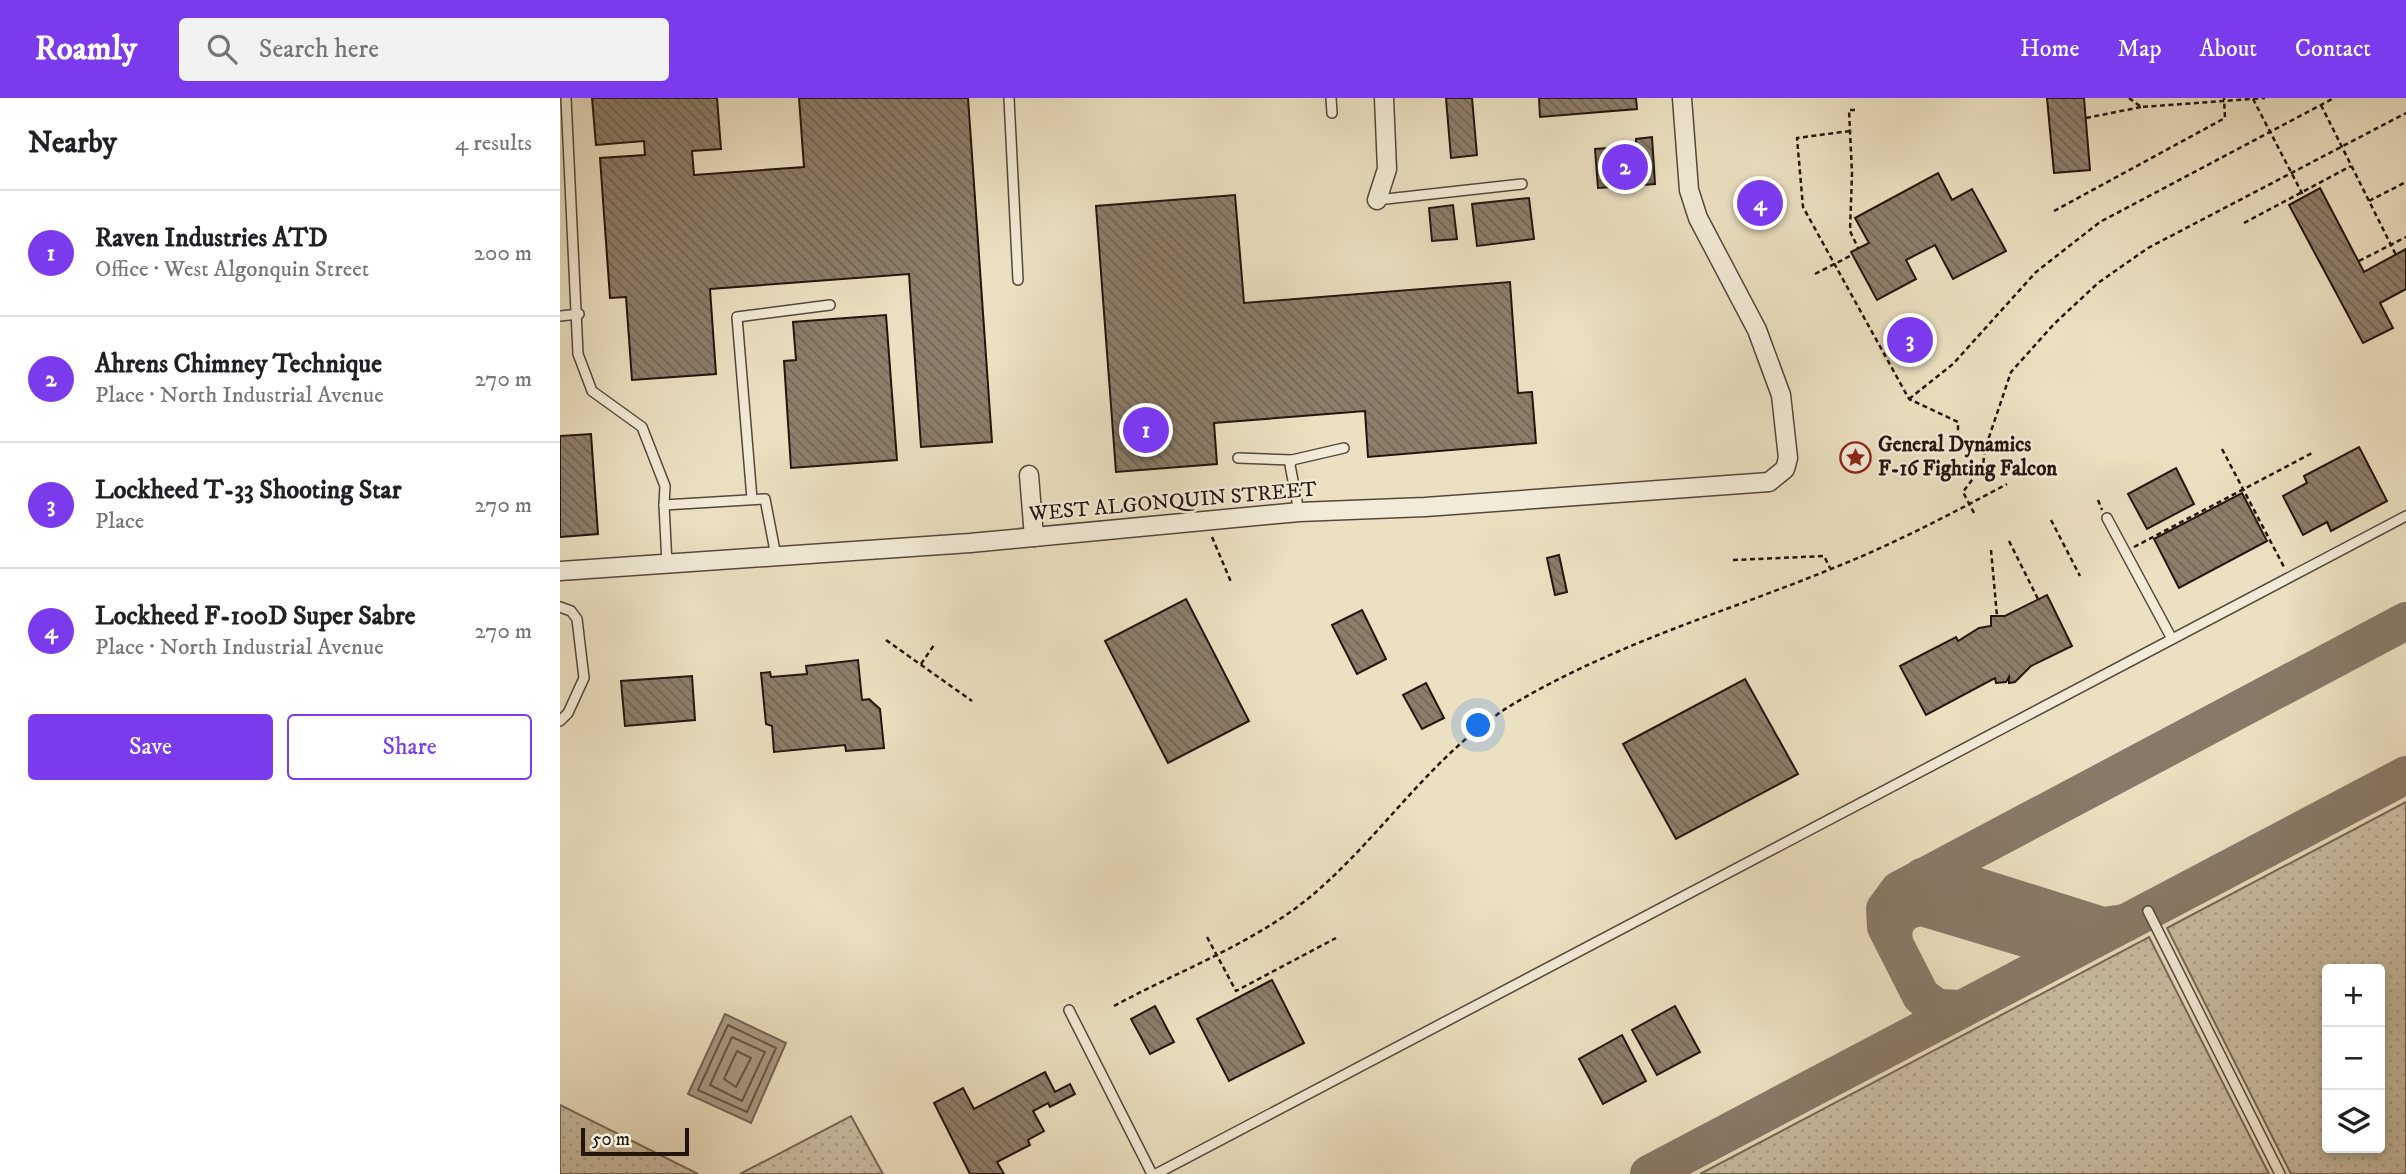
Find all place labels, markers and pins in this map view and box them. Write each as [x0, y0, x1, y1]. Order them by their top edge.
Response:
pin: 2 [1602, 141, 1648, 193]
pin: 4 [1737, 177, 1783, 229]
pin: 3 [1887, 314, 1933, 366]
pin: 1 [1123, 404, 1169, 456]
place label: General Dynamics F-16 Fighting Falcon [1878, 432, 2058, 482]
place icon: General Dynamics F-16 Fighting Falcon [1838, 440, 1872, 474]

